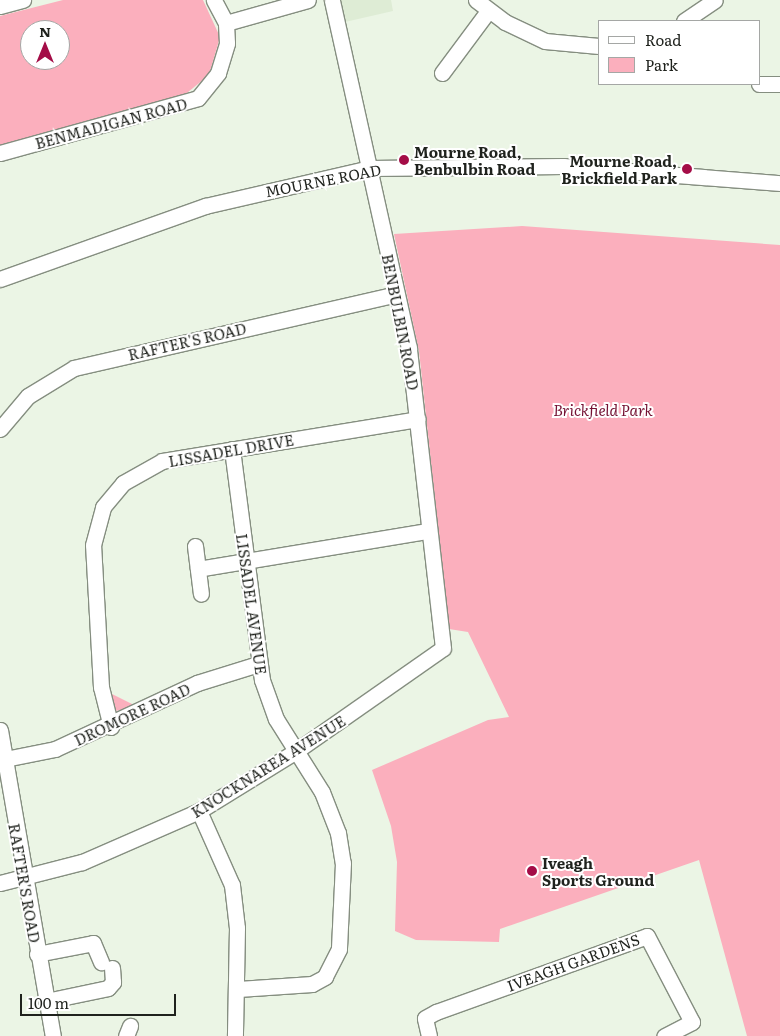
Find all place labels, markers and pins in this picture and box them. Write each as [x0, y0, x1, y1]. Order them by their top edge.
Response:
place label: Mourne Road, Benbulbin Road [414, 142, 535, 177]
place label: Mourne Road, Brickfield Park [561, 151, 677, 186]
marker: Mourne Road, Benbulbin Road [398, 154, 410, 166]
marker: Mourne Road, Brickfield Park [681, 163, 693, 175]
place label: Iveagh Sports Ground [542, 853, 654, 888]
marker: Iveagh Sports Ground [526, 865, 538, 877]

